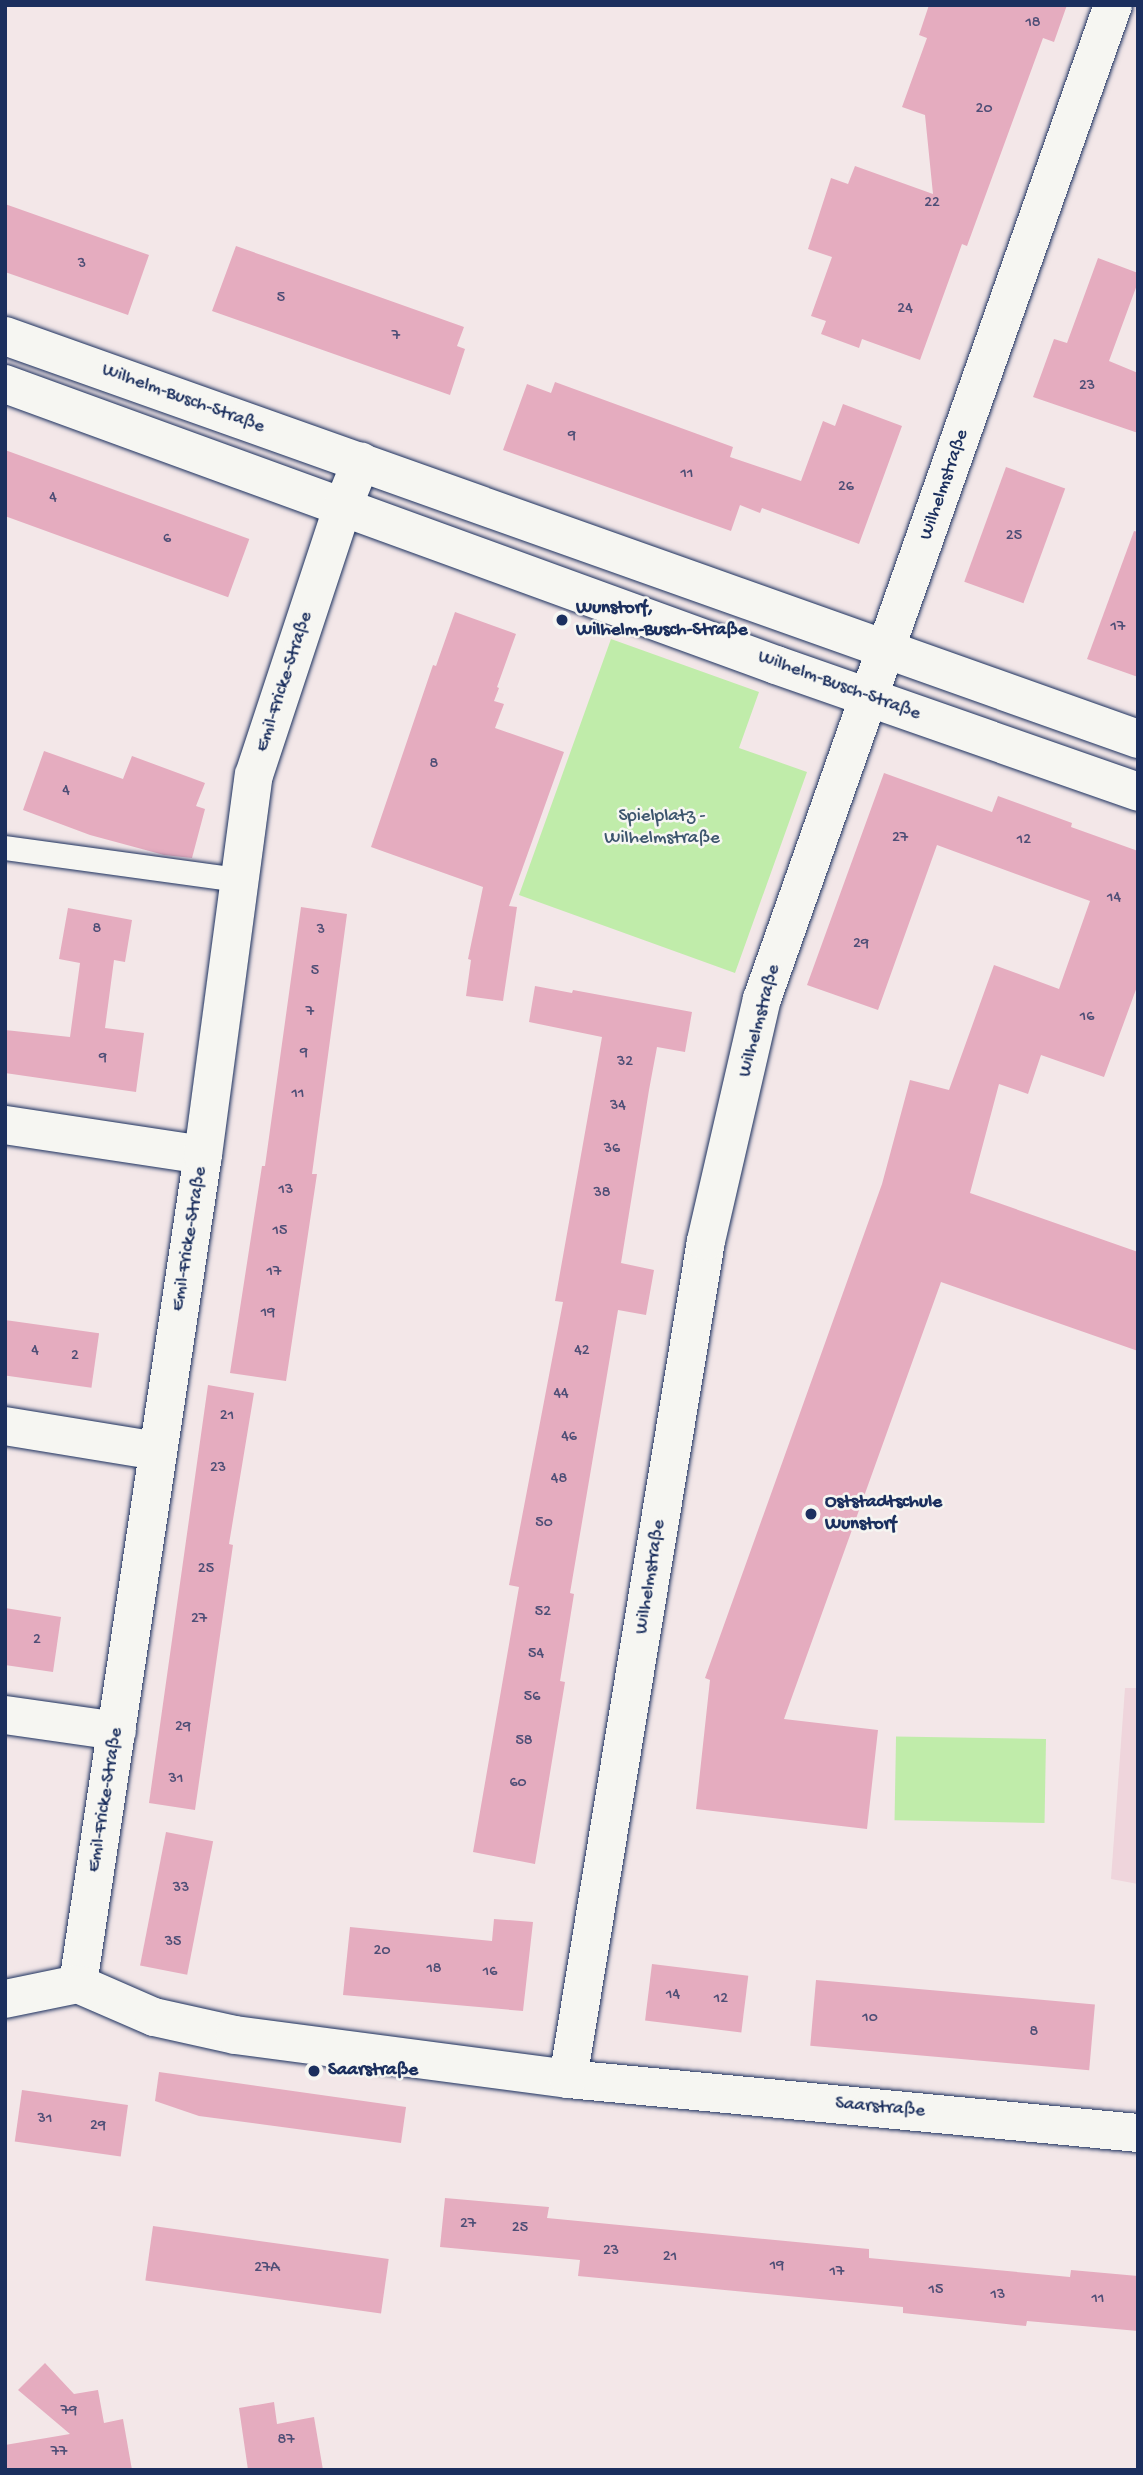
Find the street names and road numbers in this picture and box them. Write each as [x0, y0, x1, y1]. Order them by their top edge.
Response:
street label: Wilhelm-Busch-Straße [98, 359, 268, 439]
street label: Wilhelmstraße [915, 427, 975, 543]
street label: Emil-Fricke-Straße [252, 609, 318, 755]
street label: Wilhelm-Busch-Straße [754, 646, 924, 726]
street label: Wilhelmstraße [734, 962, 786, 1080]
street label: Emil-Fricke-Straße [167, 1165, 213, 1313]
street label: Wilhelmstraße [631, 1518, 671, 1636]
street label: Emil-Fricke-Straße [83, 1726, 129, 1874]
street label: Saarstraße [834, 2093, 926, 2123]

